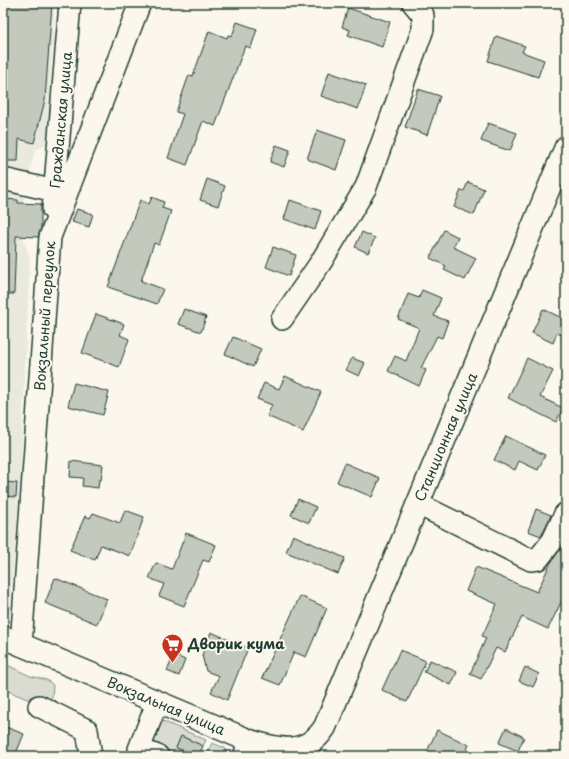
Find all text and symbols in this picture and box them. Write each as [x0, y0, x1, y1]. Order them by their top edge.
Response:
street label: Гражданская улица [44, 51, 77, 189]
street label: Вокзальный переулок [29, 240, 60, 392]
street label: Станционная улица [409, 369, 482, 504]
supermarket icon: Дворик кума [159, 631, 185, 664]
place label: Дворик кума [187, 633, 285, 654]
street label: Вокзальная улица [104, 671, 229, 740]

